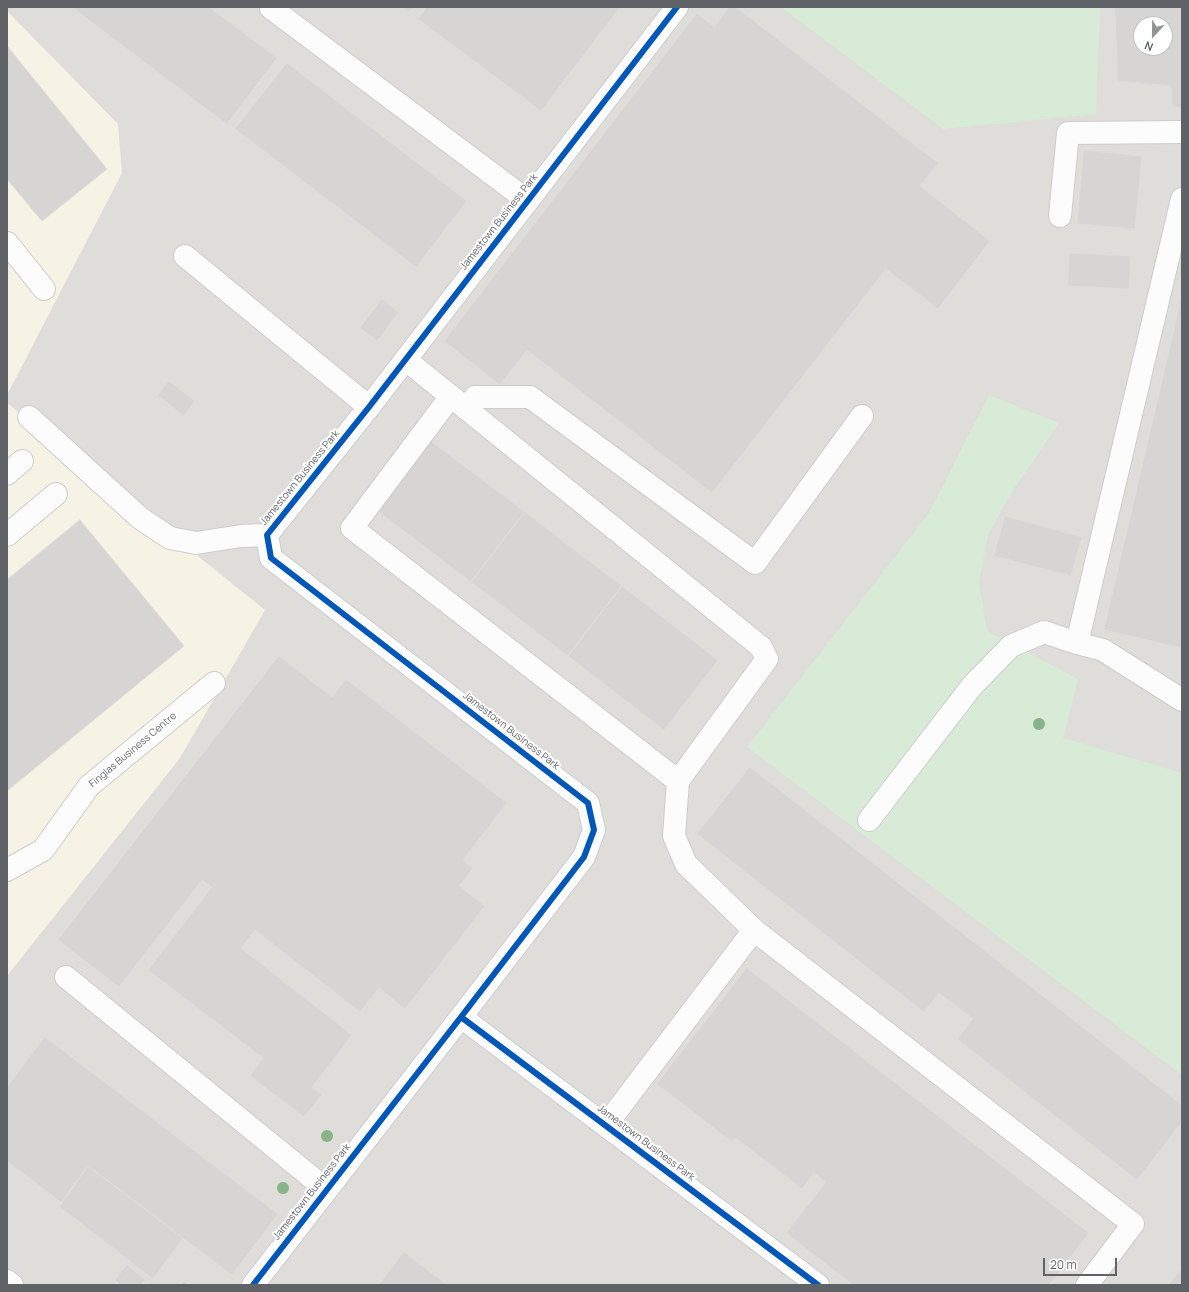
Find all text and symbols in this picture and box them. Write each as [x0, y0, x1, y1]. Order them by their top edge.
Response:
north arrow [1133, 16, 1173, 56]
text: N [1142, 38, 1155, 55]
street label: Jamestown Business Park [458, 172, 540, 272]
street label: Jamestown Business Park [258, 428, 342, 528]
street label: Jamestown Business Park [461, 690, 561, 772]
street label: Finglas Business Centre [87, 710, 179, 790]
street label: Jamestown Business Park [595, 1102, 697, 1184]
street label: Jamestown Business Park [271, 1142, 353, 1242]
scale bar [1045, 1250, 1119, 1276]
text: 20 m [1050, 1256, 1077, 1273]

